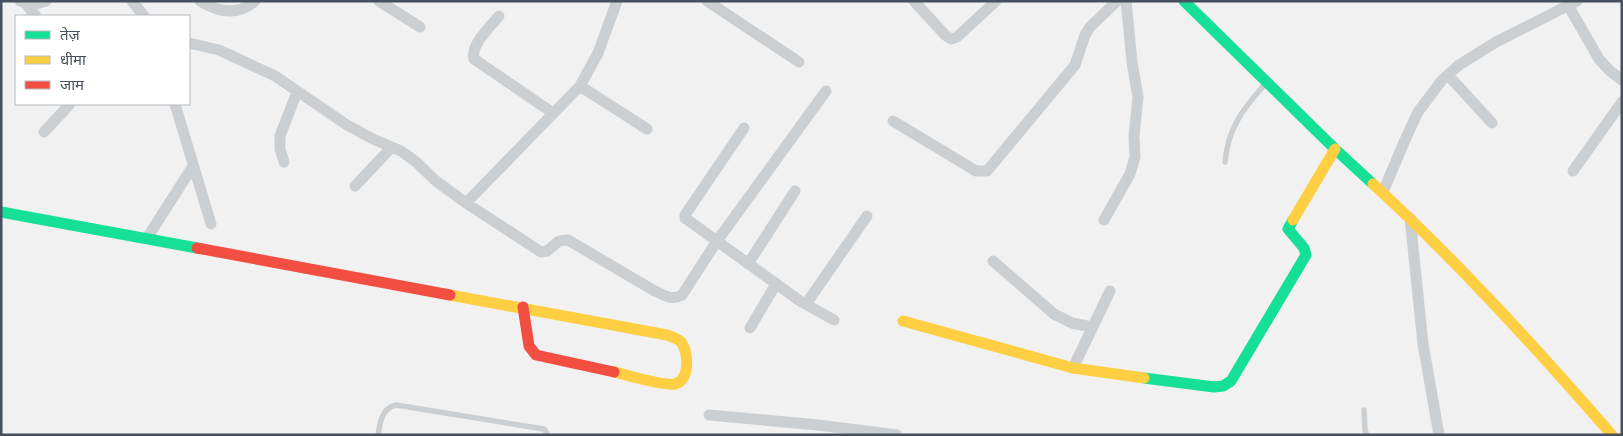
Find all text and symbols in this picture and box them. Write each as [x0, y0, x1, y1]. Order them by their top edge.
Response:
legend [15, 15, 190, 105]
text: तेज़ [60, 25, 81, 43]
text: धीमा [60, 50, 87, 68]
text: जाम [60, 75, 85, 93]

